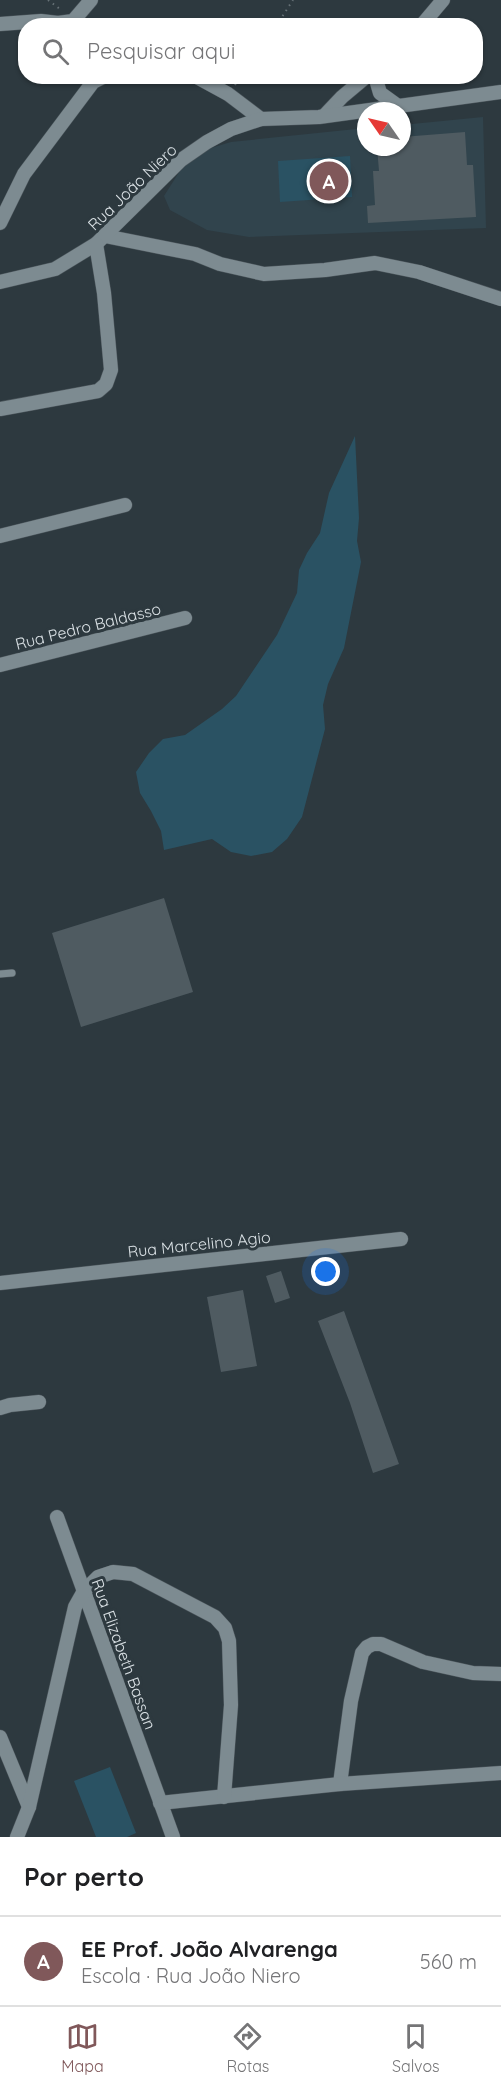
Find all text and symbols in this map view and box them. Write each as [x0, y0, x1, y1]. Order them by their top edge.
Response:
search box [18, 18, 483, 84]
icon: search [39, 35, 72, 68]
text: Pesquisar aqui [87, 37, 235, 65]
north arrow [357, 102, 411, 156]
street label: Rua João Niero [83, 140, 181, 234]
pin: A [310, 158, 348, 204]
street label: Rua Pedro Baldasso [13, 598, 163, 654]
street label: Rua Marcelino Agio [127, 1227, 271, 1261]
your location [311, 1257, 340, 1286]
street label: Rua Elizabeth Bassan [87, 1576, 161, 1732]
text: Por perto [24, 1860, 144, 1893]
text: EE Prof. João Alvarenga [81, 1935, 338, 1963]
text: A [37, 1949, 50, 1974]
text: 560 m [420, 1949, 477, 1974]
text: Escola · Rua João Niero [81, 1963, 301, 1988]
tab: Mapa [61, 2020, 104, 2076]
tab: Rotas [226, 2020, 269, 2076]
tab: Salvos [392, 2020, 440, 2076]

